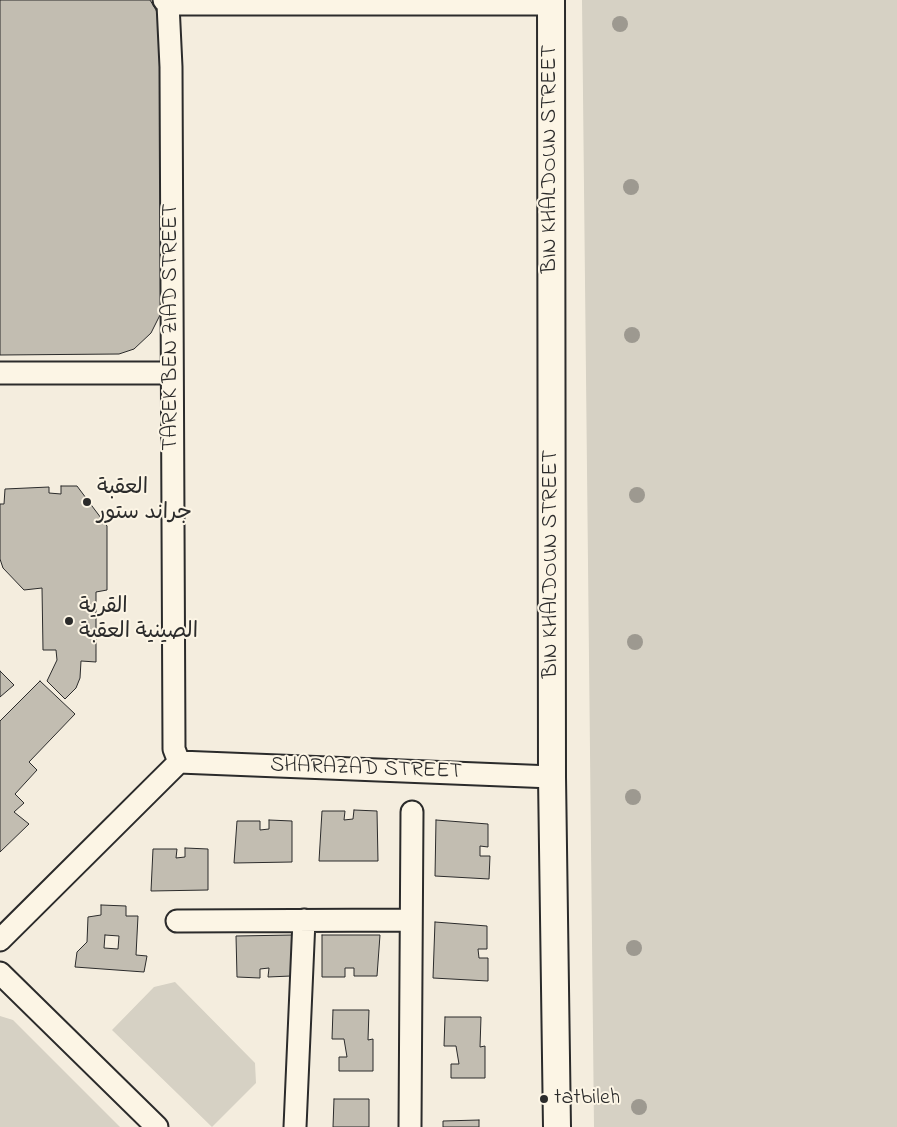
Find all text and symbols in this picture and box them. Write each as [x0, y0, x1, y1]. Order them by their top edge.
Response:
street label: BIN KHALDOUN STREET [538, 45, 564, 273]
street label: TAREK BEN ZIAD STREET [159, 203, 185, 451]
street label: BIN KHALDOUN STREET [539, 450, 565, 678]
place label: العقبة جراند ستور [97, 476, 192, 528]
marker: العقبة جراند ستور [81, 496, 93, 508]
place label: القرية الصينية العقبة [79, 595, 198, 646]
marker: القرية الصينية العقبة [63, 615, 75, 627]
street label: SHARAZAD STREET [270, 753, 462, 787]
place label: tatbileh [554, 1086, 620, 1112]
marker: tatbileh [538, 1093, 550, 1105]

